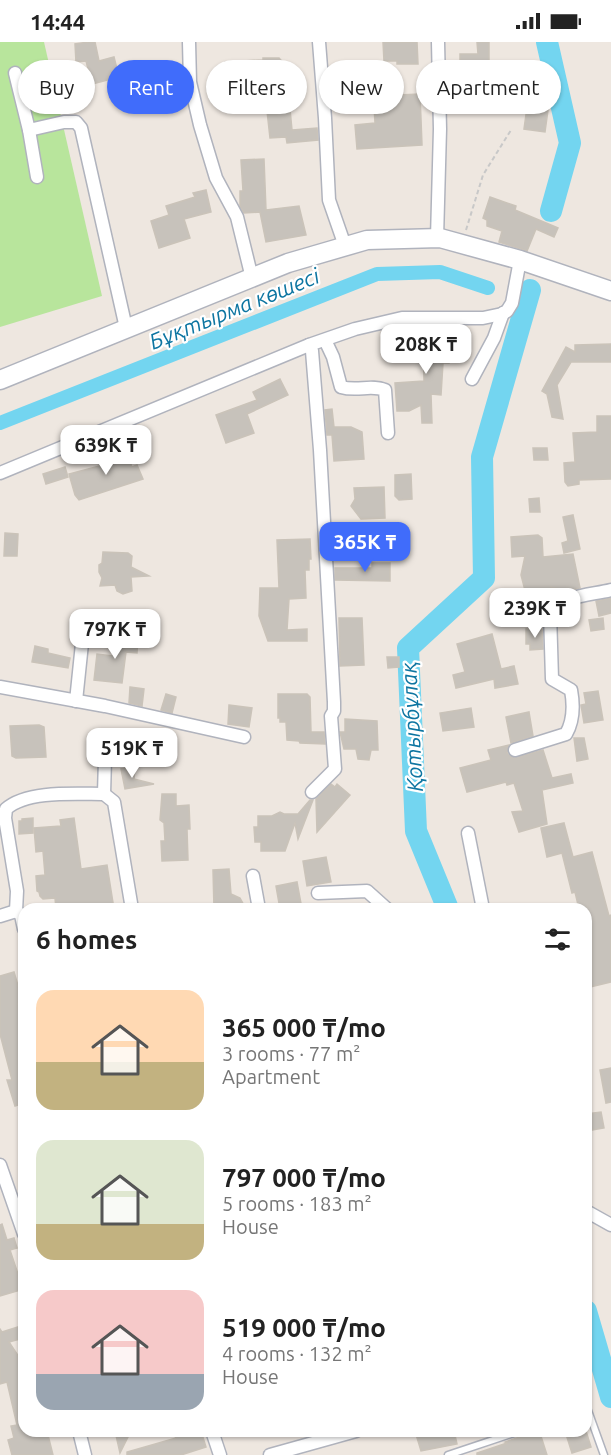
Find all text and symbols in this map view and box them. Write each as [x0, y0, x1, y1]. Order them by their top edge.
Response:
text: 14:44 [30, 9, 85, 34]
chip: Buy [18, 60, 95, 114]
chip: Rent [107, 60, 194, 114]
chip: Filters [206, 60, 307, 114]
chip: New [319, 60, 404, 114]
chip: Apartment [416, 60, 561, 114]
water label: Бұқтырма көшесі [145, 262, 324, 354]
pin: 208K ₸ [377, 324, 475, 375]
text: 208K ₸ [394, 332, 458, 355]
pin: 639K ₸ [57, 425, 155, 476]
text: 639K ₸ [74, 433, 138, 456]
pin: 365K ₸ [316, 522, 414, 573]
text: 365K ₸ [333, 530, 397, 553]
pin: 239K ₸ [486, 588, 584, 639]
text: 239K ₸ [503, 596, 567, 619]
pin: 797K ₸ [66, 609, 164, 660]
text: 797K ₸ [83, 617, 147, 640]
water label: Қотырбұлақ [395, 661, 427, 792]
pin: 519K ₸ [83, 728, 181, 779]
text: 519K ₸ [100, 736, 164, 759]
icon: filters [541, 923, 574, 956]
text: 6 homes [36, 925, 137, 954]
text: 365 000 ₸/mo [222, 1013, 386, 1042]
icon: home [84, 1014, 156, 1086]
text: 3 rooms · 77 m² [222, 1042, 360, 1065]
text: Apartment [222, 1065, 320, 1088]
text: 797 000 ₸/mo [222, 1163, 386, 1192]
icon: home [84, 1164, 156, 1236]
text: 5 rooms · 183 m² [222, 1192, 372, 1215]
text: House [222, 1215, 279, 1238]
text: 519 000 ₸/mo [222, 1313, 386, 1342]
icon: home [84, 1314, 156, 1386]
text: 4 rooms · 132 m² [222, 1342, 372, 1365]
text: House [222, 1365, 279, 1388]

